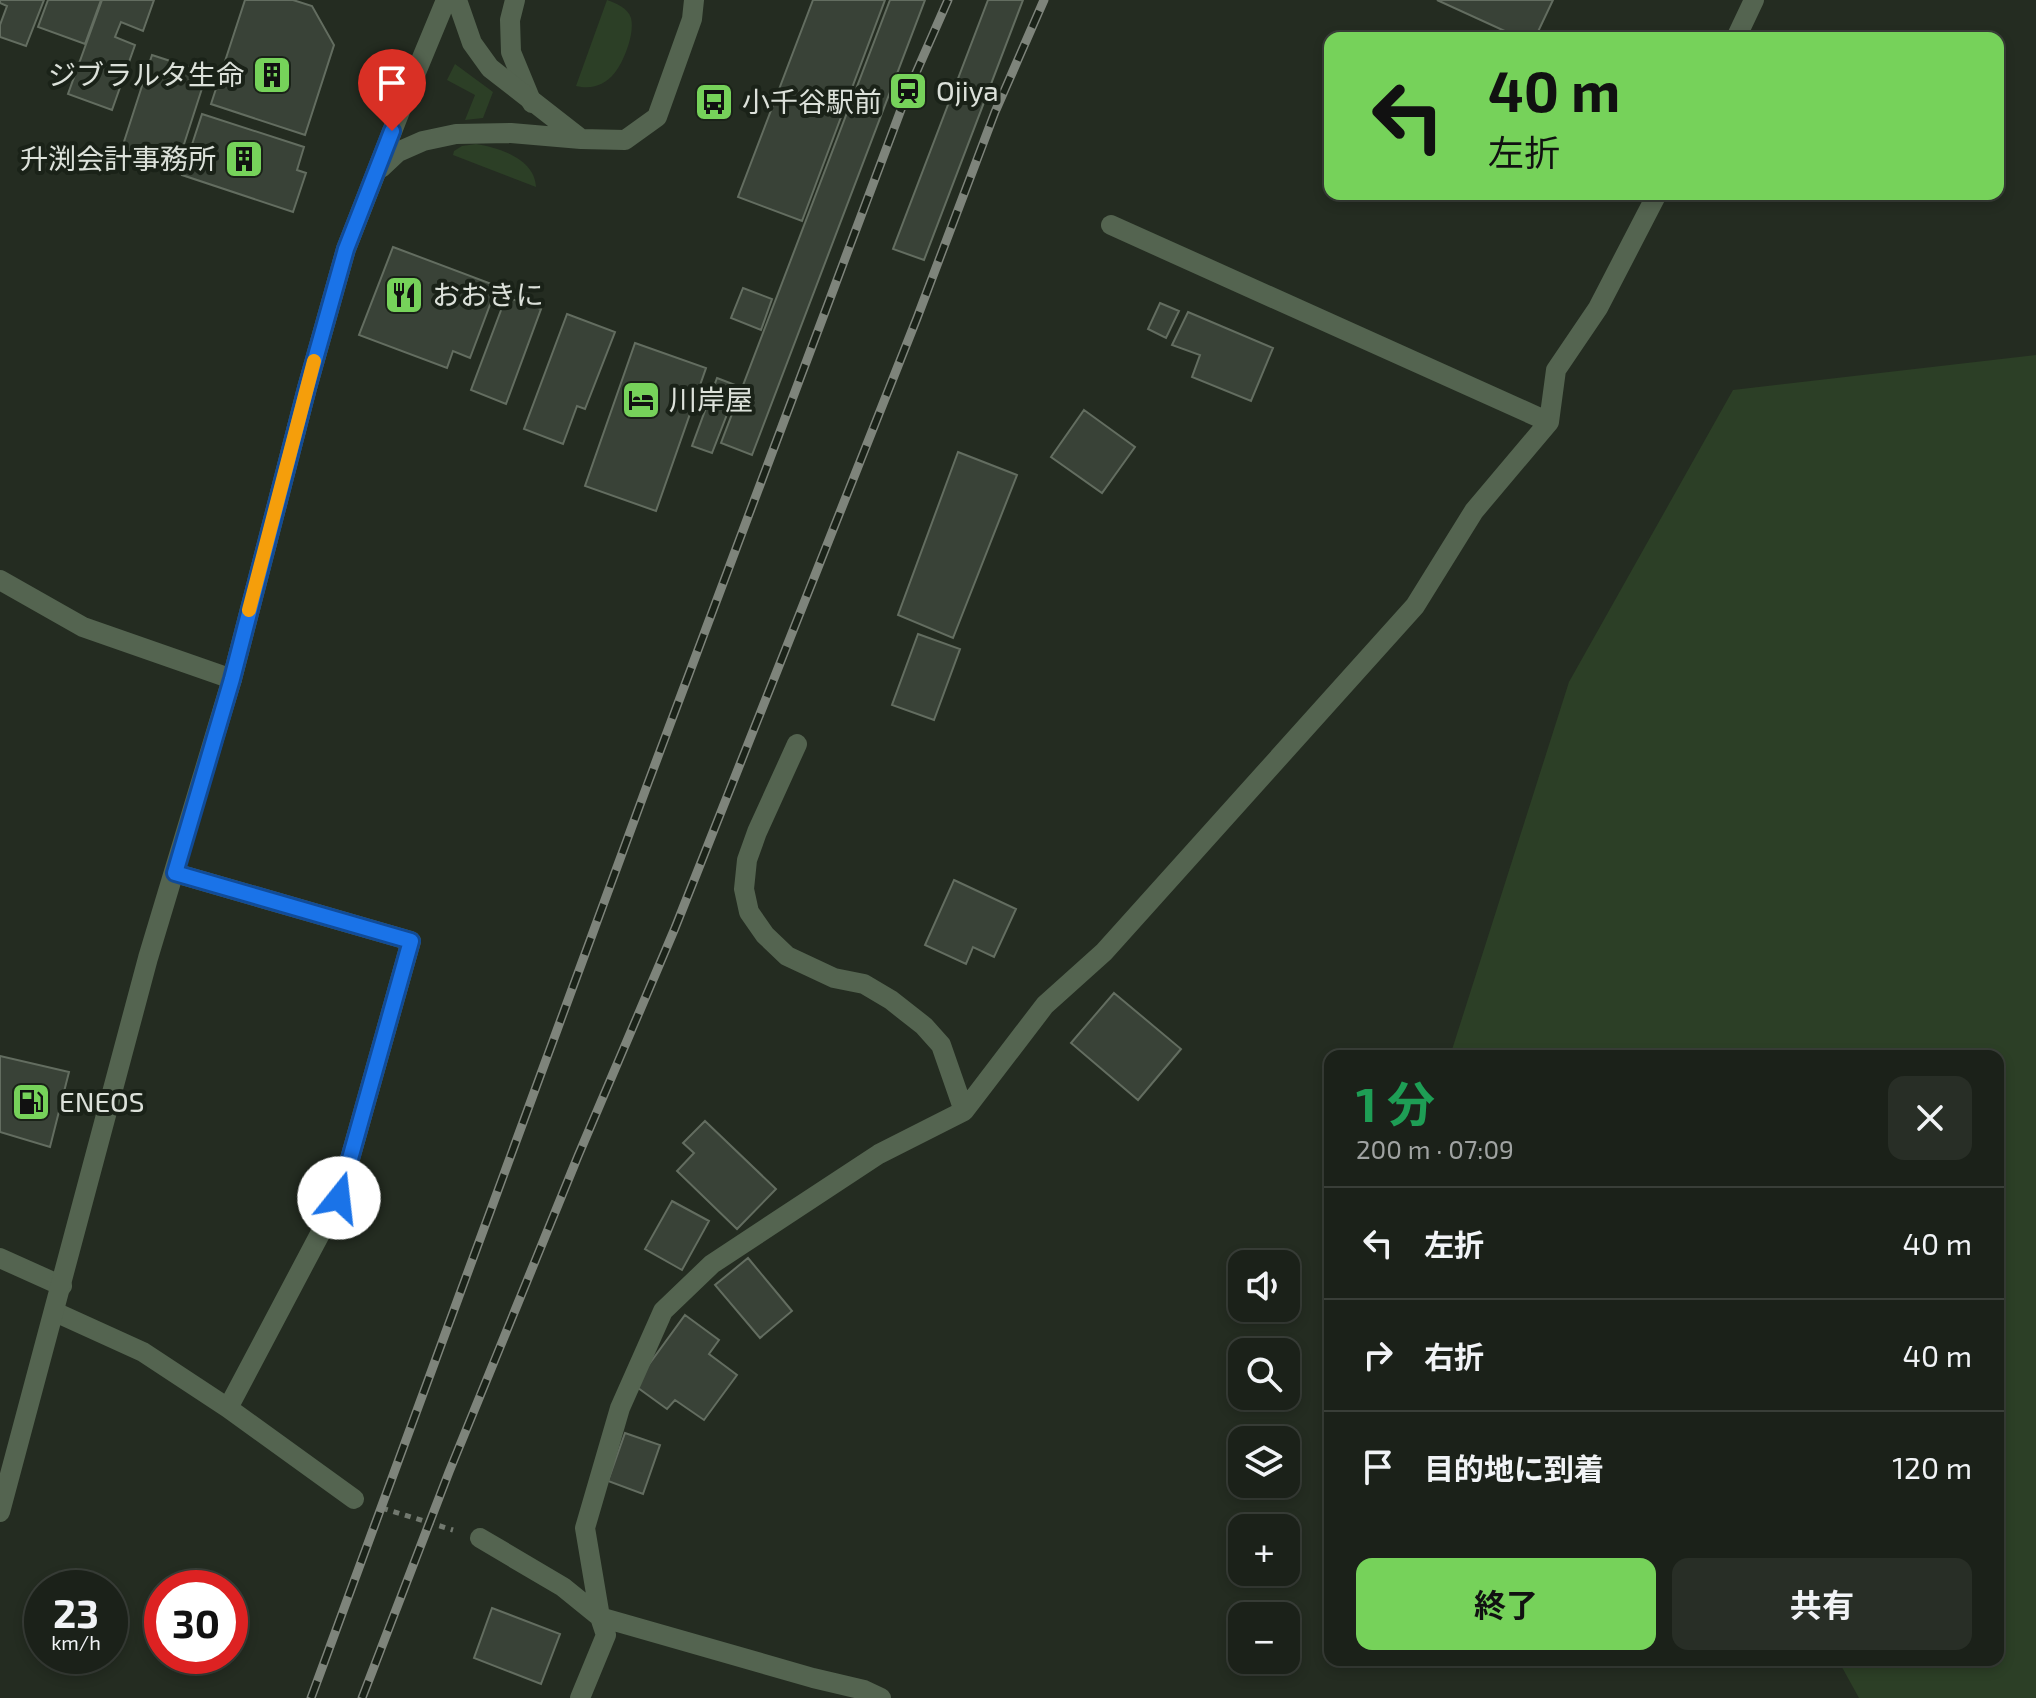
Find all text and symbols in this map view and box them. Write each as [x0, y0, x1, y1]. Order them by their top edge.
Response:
pin [358, 49, 426, 131]
building icon: ジブラルタ生命 [251, 54, 293, 96]
text: 40 m [1488, 56, 1620, 123]
place label: ジブラルタ生命 [48, 57, 244, 91]
icon: arrive [370, 61, 414, 105]
icon: left [1356, 64, 1460, 168]
station icon: Ojiya [887, 70, 929, 112]
place label: Ojiya [936, 73, 999, 107]
bus stop icon: 小千谷駅前 [693, 81, 735, 123]
place label: 小千谷駅前 [742, 84, 882, 118]
text: 左折 [1488, 130, 1560, 173]
building icon: 升渕会計事務所 [223, 138, 265, 180]
place label: 升渕会計事務所 [20, 141, 216, 175]
restaurant icon: おおきに [383, 274, 425, 316]
place label: おおきに [432, 277, 544, 311]
hotel icon: 川岸屋 [620, 379, 662, 421]
place label: 川岸屋 [669, 382, 753, 416]
text: 1 分 [1356, 1074, 1435, 1132]
button: close [1888, 1076, 1972, 1160]
fuel station icon: ENEOS [10, 1081, 52, 1123]
place label: ENEOS [59, 1084, 144, 1118]
text: 200 m · 07:09 [1356, 1133, 1514, 1164]
position arrow [297, 1156, 381, 1240]
icon: left [1356, 1221, 1400, 1265]
text: 40 m [1902, 1225, 1972, 1261]
text: 左折 [1424, 1226, 1484, 1262]
map controls [1228, 1250, 1300, 1674]
button: sound [1228, 1250, 1300, 1322]
icon: right [1356, 1333, 1400, 1377]
text: 40 m [1902, 1337, 1972, 1373]
button: search [1228, 1338, 1300, 1410]
text: 右折 [1424, 1338, 1484, 1374]
button: layers [1228, 1426, 1300, 1498]
icon: arrive [1356, 1445, 1400, 1489]
text: 120 m [1892, 1449, 1972, 1485]
text: 目的地に到着 [1424, 1450, 1604, 1486]
button: + [1228, 1514, 1300, 1586]
button: 終了 [1356, 1558, 1656, 1650]
button: 共有 [1672, 1558, 1972, 1650]
speed limit sign: 30 [144, 1570, 248, 1674]
text: 23 [53, 1588, 99, 1636]
button: − [1228, 1602, 1300, 1674]
text: km/h [51, 1630, 101, 1654]

